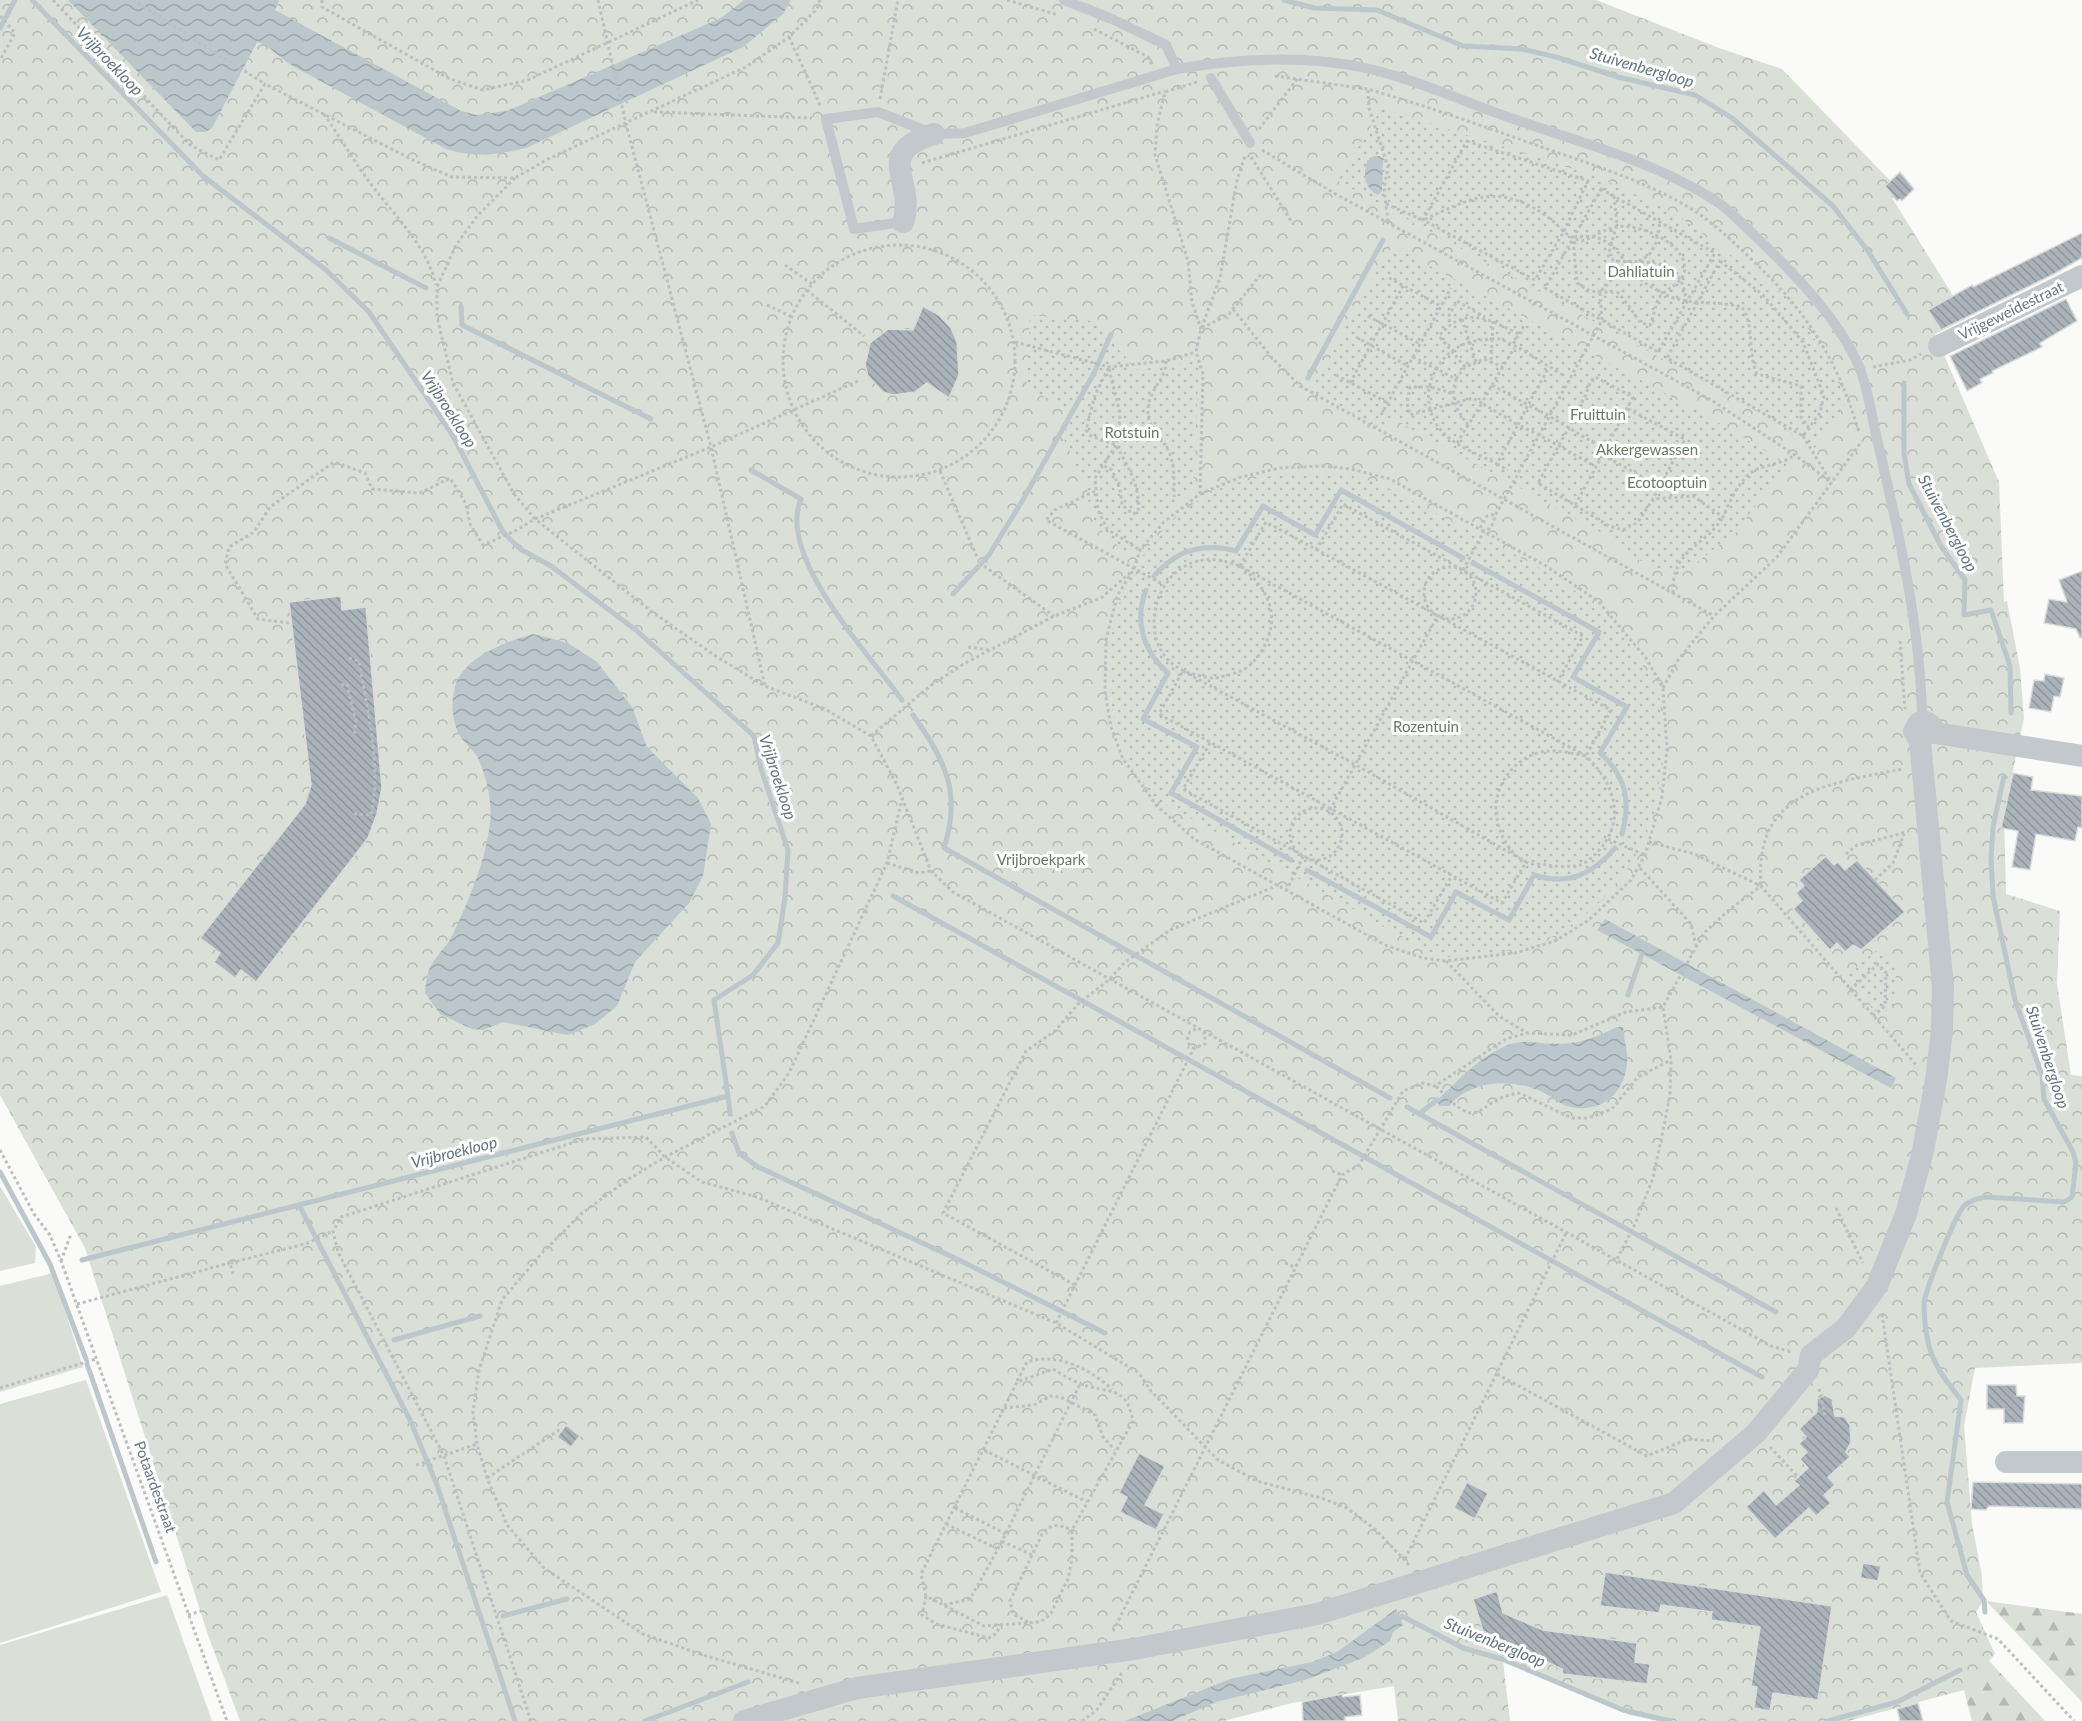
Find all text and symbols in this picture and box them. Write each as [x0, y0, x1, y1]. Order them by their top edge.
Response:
water label: Vrijbroekloop [73, 22, 148, 99]
water label: Stuivenbergloop [1588, 43, 1696, 90]
park label: Dahliatuin [1607, 262, 1675, 280]
street label: Vrijgeweidestraat [1955, 277, 2066, 343]
water label: Vrijbroekloop [418, 367, 481, 451]
park label: Fruittuin [1570, 405, 1626, 423]
park label: Rotstuin [1105, 423, 1159, 441]
park label: Akkergewassen [1596, 440, 1698, 458]
water label: Stuivenbergloop [1915, 471, 1982, 575]
park label: Ecotooptuin [1627, 473, 1707, 491]
park label: Rozentuin [1393, 717, 1459, 735]
water label: Vrijbroekloop [756, 732, 801, 822]
park label: Vrijbroekpark [997, 850, 1086, 868]
water label: Stuivenbergloop [2023, 1003, 2074, 1111]
water label: Vrijbroekloop [409, 1132, 499, 1171]
street label: Potaardestraat [131, 1438, 181, 1535]
water label: Stuivenbergloop [1442, 1613, 1548, 1670]

